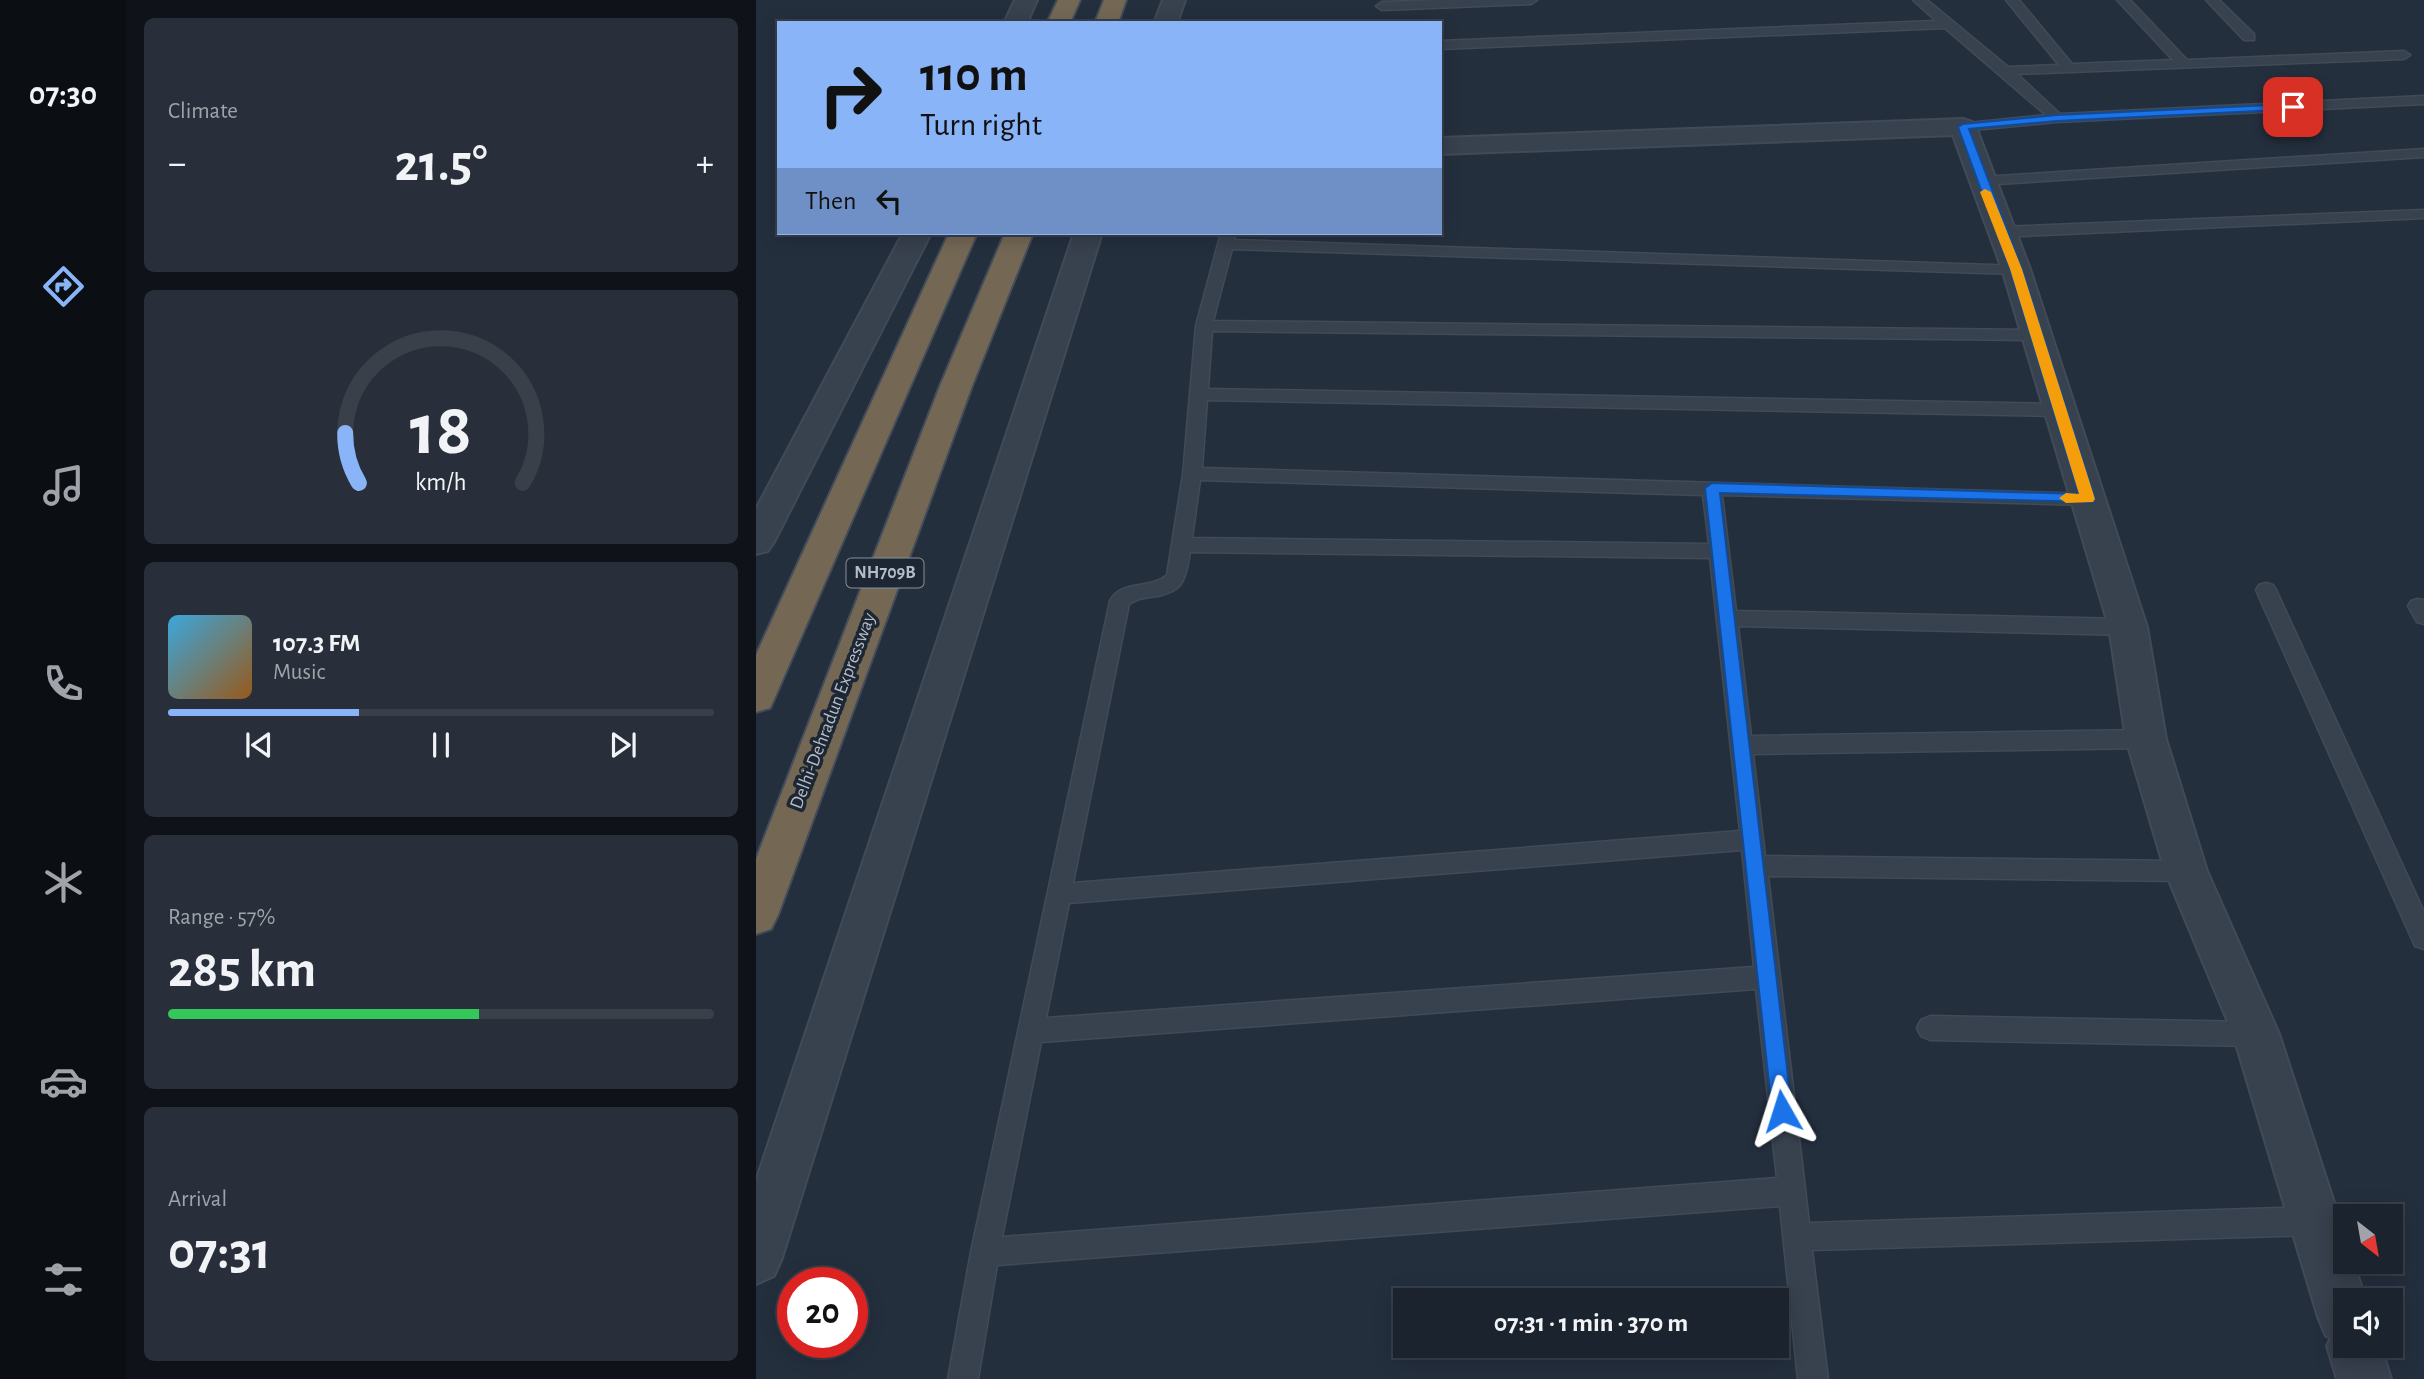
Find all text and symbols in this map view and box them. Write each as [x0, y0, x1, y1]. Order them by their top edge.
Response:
icon: right [805, 49, 896, 140]
text: 110 m [920, 51, 1028, 100]
pin [2263, 77, 2323, 137]
text: 07:30 [29, 78, 97, 110]
icon: arrive [2274, 88, 2312, 126]
text: Climate [168, 100, 238, 123]
text: Turn right [920, 109, 1042, 141]
text: 21.5° [395, 138, 487, 190]
text: − [168, 145, 186, 183]
text: + [696, 145, 714, 183]
icon: left [870, 182, 908, 220]
text: Then [805, 188, 856, 214]
icon: directions [39, 262, 88, 311]
text: 18 [410, 396, 472, 469]
icon: music [39, 461, 88, 510]
text: km/h [415, 470, 467, 495]
road number: NH709B [846, 558, 924, 588]
street label: Delhi-Dehradun Expressway [787, 610, 879, 812]
text: 107.3 FM [273, 630, 361, 656]
icon: phone [39, 659, 88, 708]
text: Music [273, 661, 325, 684]
icon: previous [240, 726, 278, 764]
icon: pause [422, 726, 460, 764]
icon: next [604, 726, 642, 764]
icon: climate [39, 858, 88, 907]
text: Range · 57% [168, 906, 275, 929]
text: 285 km [168, 944, 316, 996]
icon: car [39, 1057, 88, 1106]
position arrow [1745, 1074, 1819, 1148]
text: Arrival [168, 1188, 227, 1211]
north arrow [2333, 1204, 2403, 1274]
map controls [2333, 1204, 2403, 1358]
text: 07:31 [168, 1226, 271, 1278]
icon: filters [39, 1255, 88, 1304]
speed limit sign: 20 [777, 1267, 868, 1358]
button: sound [2333, 1288, 2403, 1358]
text: 07:31 · 1 min · 370 m [1494, 1310, 1688, 1336]

